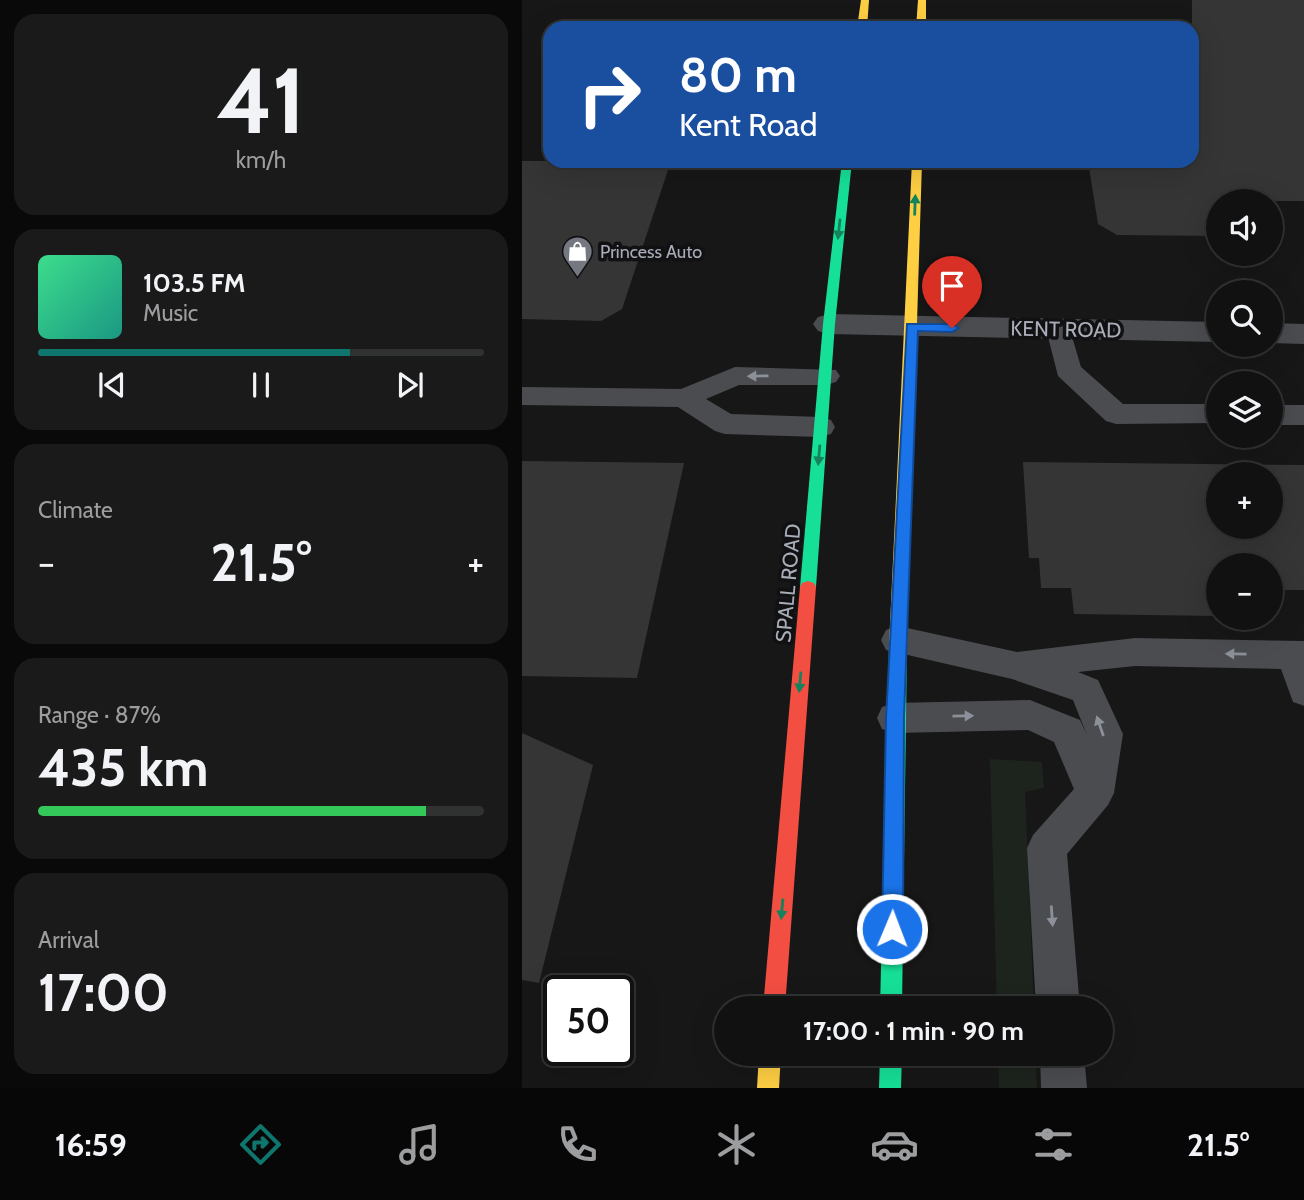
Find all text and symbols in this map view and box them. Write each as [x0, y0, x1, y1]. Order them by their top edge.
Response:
text: 41 [216, 45, 306, 156]
text: 80 m [679, 45, 797, 104]
icon: right [564, 49, 655, 140]
text: Kent Road [679, 105, 817, 144]
text: km/h [236, 146, 286, 174]
map controls [1206, 189, 1283, 630]
button: sound [1206, 189, 1283, 266]
one-way arrow [910, 194, 921, 216]
one-way arrow [834, 218, 845, 240]
shop icon: Princess Auto [560, 235, 594, 279]
place label: Princess Auto [600, 241, 702, 263]
pin [922, 256, 982, 328]
text: 103.5 FM [143, 267, 245, 299]
icon: arrive [933, 267, 971, 305]
button: search [1206, 280, 1283, 357]
text: Music [143, 299, 198, 327]
street label: KENT ROAD [1010, 316, 1122, 342]
icon: previous [93, 366, 131, 404]
icon: pause [242, 366, 280, 404]
icon: next [391, 366, 429, 404]
one-way arrow [747, 370, 769, 382]
button: layers [1206, 371, 1283, 448]
one-way arrow [813, 445, 824, 467]
button: + [1206, 462, 1283, 539]
text: Climate [38, 496, 113, 524]
street label: SPALL ROAD [770, 523, 806, 643]
text: 21.5° [210, 531, 312, 594]
text: − [38, 539, 55, 586]
text: + [467, 539, 484, 586]
button: − [1206, 553, 1283, 630]
one-way arrow [1225, 648, 1247, 659]
one-way arrow [794, 671, 805, 693]
text: Range · 87% [38, 701, 161, 729]
one-way arrow [953, 710, 975, 722]
one-way arrow [1094, 716, 1105, 737]
text: 435 km [38, 736, 208, 799]
position arrow [855, 892, 929, 966]
one-way arrow [776, 898, 787, 920]
one-way arrow [1047, 905, 1058, 927]
text: Arrival [38, 926, 99, 954]
text: 17:00 [38, 961, 169, 1024]
speed limit sign: 50 [543, 975, 634, 1066]
text: 17:00 · 1 min · 90 m [803, 1015, 1024, 1047]
icon: directions [236, 1120, 285, 1169]
icon: music [395, 1120, 444, 1169]
icon: phone [553, 1120, 602, 1169]
icon: climate [712, 1120, 761, 1169]
icon: car [870, 1120, 919, 1169]
icon: filters [1029, 1120, 1078, 1169]
text: 16:59 [55, 1125, 127, 1164]
text: 21.5° [1187, 1125, 1249, 1164]

